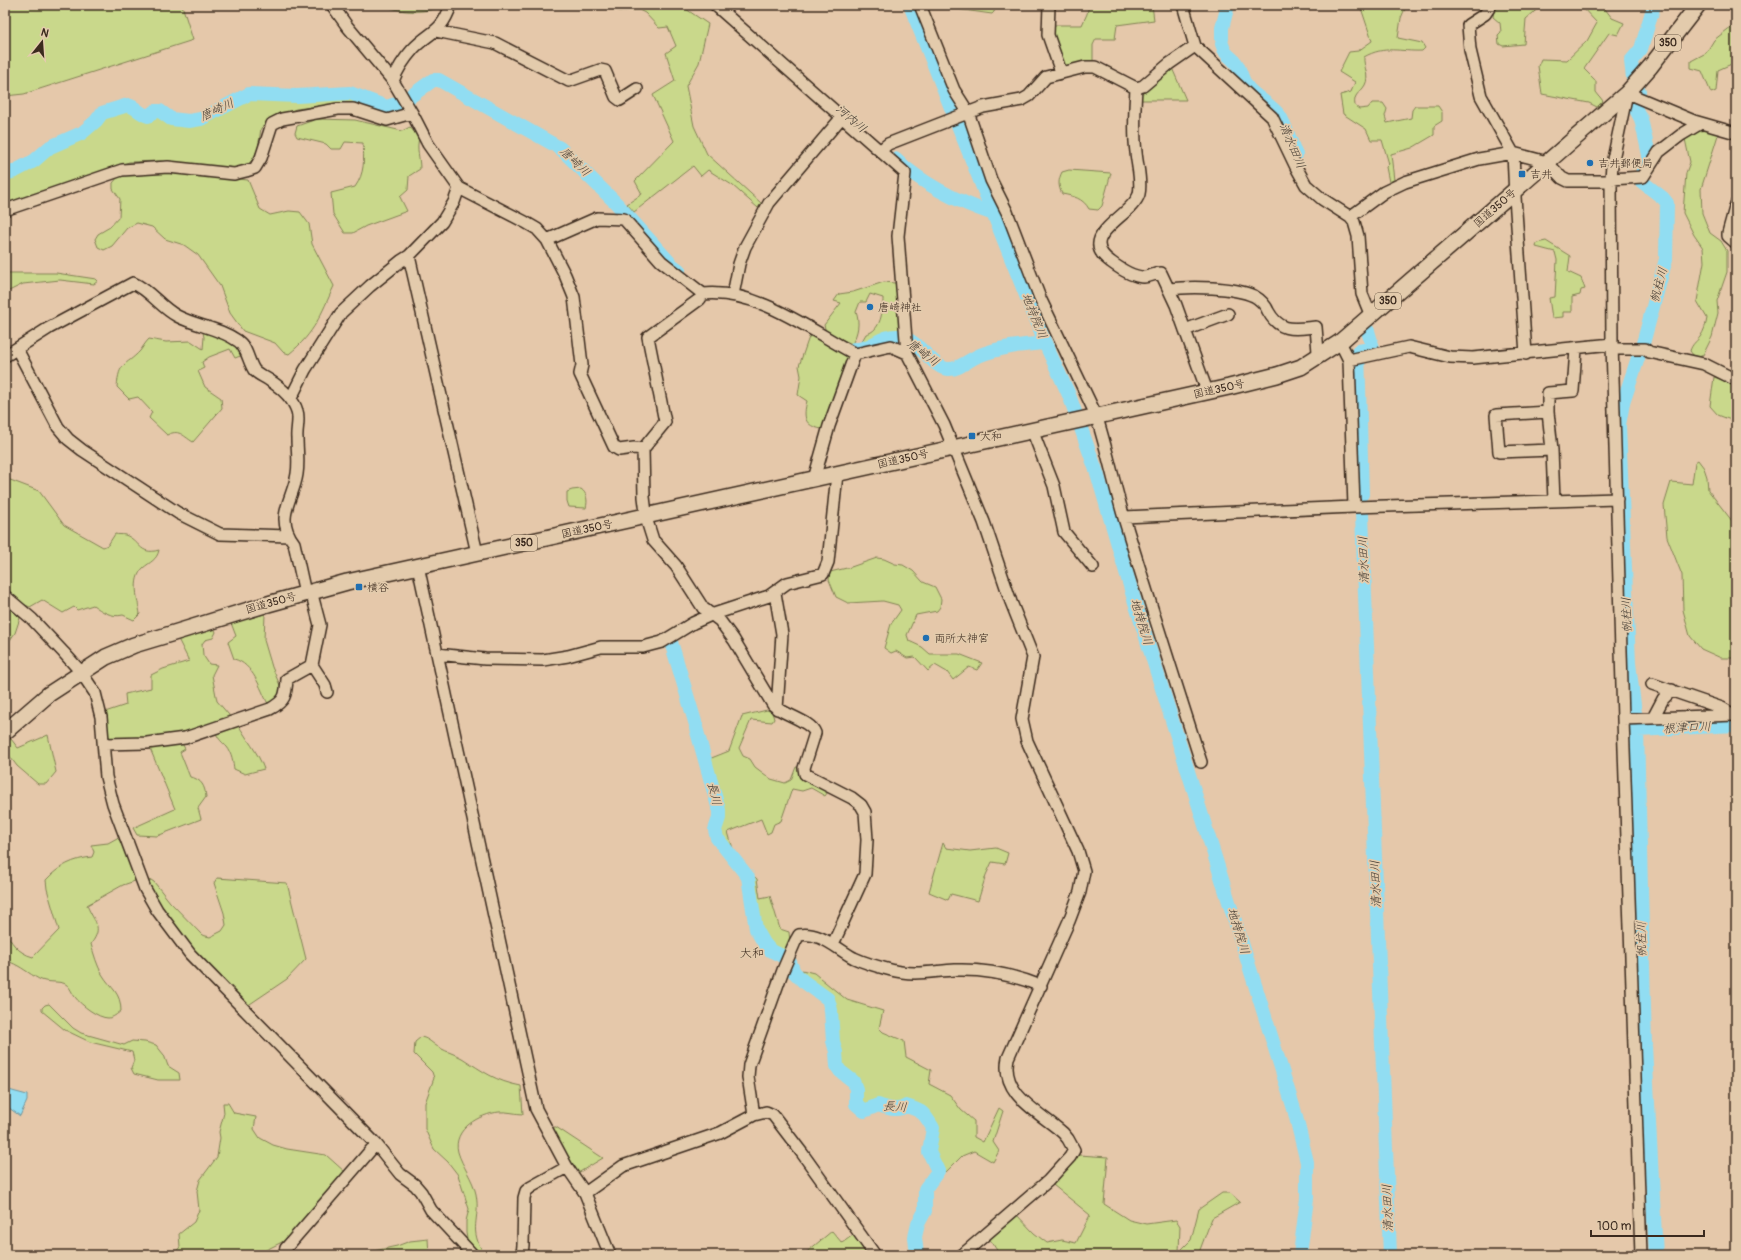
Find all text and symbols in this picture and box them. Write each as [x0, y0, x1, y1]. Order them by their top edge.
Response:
north arrow [22, 22, 62, 62]
text: N [39, 26, 51, 40]
road number: 350 [1655, 35, 1681, 51]
water label: 唐崎川 [198, 96, 236, 124]
water label: 河内川 [832, 102, 870, 136]
water label: 清水田川 [1276, 121, 1308, 171]
water label: 唐崎川 [557, 144, 593, 180]
place label: 吉井郵便局 [1598, 157, 1653, 170]
marker: 吉井郵便局 [1585, 158, 1595, 168]
place label: 吉井 [1530, 168, 1552, 181]
marker: 吉井 [1517, 169, 1527, 179]
street label: 国道350号 [1471, 186, 1519, 230]
water label: 帆柱川 [1647, 266, 1671, 304]
water label: 地持院川 [1018, 291, 1050, 341]
road number: 350 [1375, 293, 1401, 309]
place label: 唐崎神社 [878, 301, 922, 314]
marker: 唐崎神社 [865, 302, 875, 312]
water label: 唐崎川 [904, 336, 942, 370]
street label: 国道350号 [1192, 377, 1246, 401]
place label: 大和 [980, 430, 1002, 443]
marker: 大和 [967, 431, 977, 441]
street label: 国道350号 [876, 447, 930, 471]
street label: 国道350号 [560, 517, 614, 541]
road number: 350 [511, 535, 537, 551]
water label: 清水田川 [1356, 536, 1372, 584]
place label: 横谷 [367, 581, 389, 594]
marker: 横谷 [354, 582, 364, 592]
street label: 国道350号 [244, 589, 298, 617]
water label: 地持院川 [1127, 597, 1155, 647]
water label: 帆柱川 [1619, 597, 1635, 633]
place label: 両所大神宮 [934, 632, 989, 645]
marker: 両所大神宮 [921, 633, 931, 643]
water label: 根津口川 [1663, 719, 1711, 737]
water label: 長川 [704, 781, 724, 807]
water label: 清水田川 [1368, 860, 1384, 908]
water label: 地持院川 [1224, 906, 1252, 956]
water label: 帆柱川 [1634, 921, 1650, 957]
district label: 大和 [740, 946, 764, 961]
water label: 長川 [882, 1099, 908, 1115]
water label: 清水田川 [1380, 1184, 1396, 1232]
scale bar [1591, 1212, 1704, 1238]
text: 100 m [1597, 1219, 1632, 1234]

